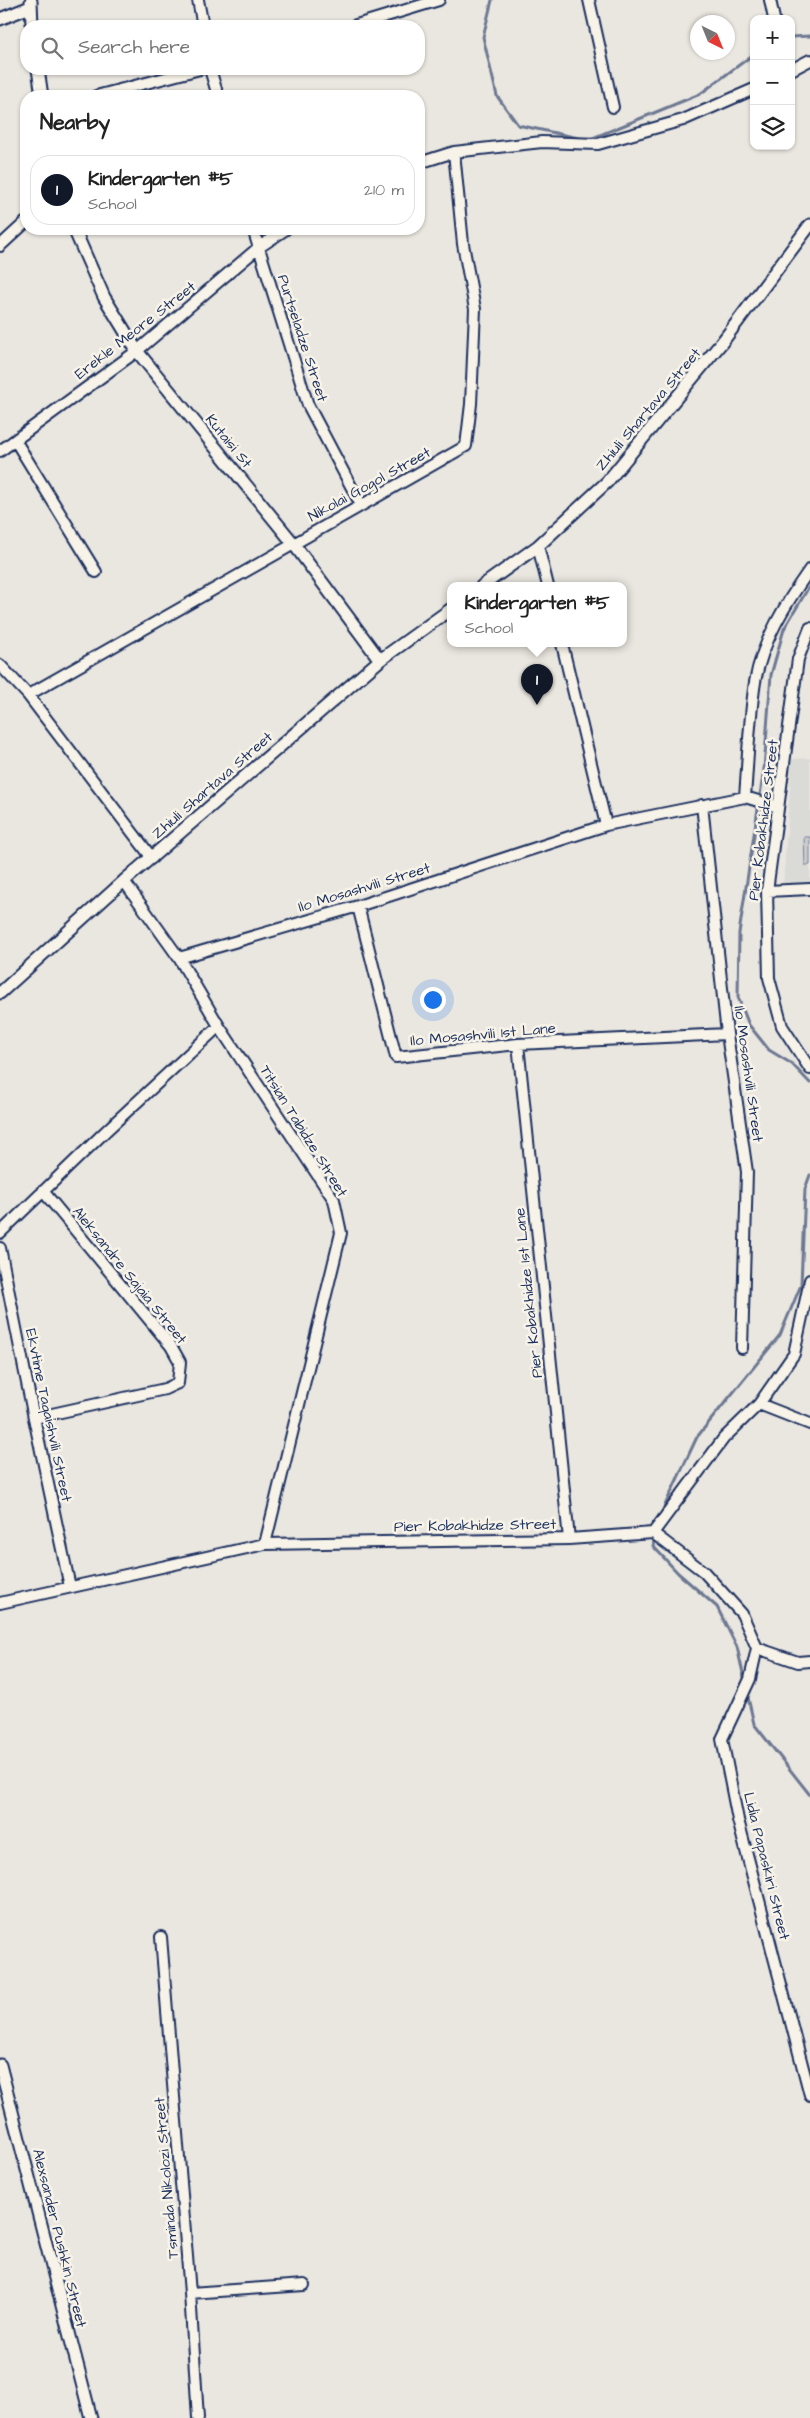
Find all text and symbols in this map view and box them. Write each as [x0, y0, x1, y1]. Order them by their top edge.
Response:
north arrow [690, 15, 735, 60]
map controls [750, 15, 795, 150]
button: + [750, 15, 795, 60]
search box [20, 20, 425, 75]
icon: search [38, 34, 66, 62]
text: Search here [78, 34, 190, 61]
button: − [750, 60, 795, 105]
button: layers [750, 105, 795, 150]
text: Nearby [40, 108, 110, 137]
text: Kindergarten #5 [88, 166, 233, 193]
text: 1 [56, 179, 58, 201]
text: 210 m [364, 179, 404, 201]
text: School [88, 193, 137, 215]
street label: Purtseladze Street [272, 272, 333, 404]
street label: Erekle Meore Street [70, 276, 200, 384]
street label: Zhiuli Shartava Street [591, 344, 706, 475]
street label: Kutaisi St [200, 410, 257, 473]
street label: Nikolai Gogol Street [304, 442, 435, 528]
popup [447, 582, 627, 647]
text: Kindergarten #5 [465, 590, 609, 617]
text: School [465, 617, 513, 639]
pin: 1 [521, 664, 553, 705]
street label: Zhiuli Shartava Street [147, 727, 277, 844]
street label: Pier Kobakhidze Street [743, 738, 784, 902]
street label: Ilo Mosashvili Street [296, 857, 433, 918]
your location [420, 987, 446, 1013]
street label: Ilo Mosashvili Street [729, 1005, 768, 1143]
street label: Ilo Mosashvili 1st Lane [409, 1018, 557, 1051]
street label: Titsian Tabidze Street [254, 1061, 353, 1201]
street label: Aleksandre Sajaia Street [67, 1202, 192, 1349]
street label: Pier Kobakhidze 1st Lane [509, 1207, 548, 1379]
street label: Ekvtime Taqaishvili Street [20, 1327, 77, 1504]
street label: Pier Kobakhidze Street [394, 1514, 556, 1537]
street label: Lidia Papaskiri Street [738, 1790, 795, 1942]
street label: Tsminda Nikolozi Street [149, 2096, 184, 2259]
street label: Alexsander Pushkin Street [27, 2147, 92, 2330]

